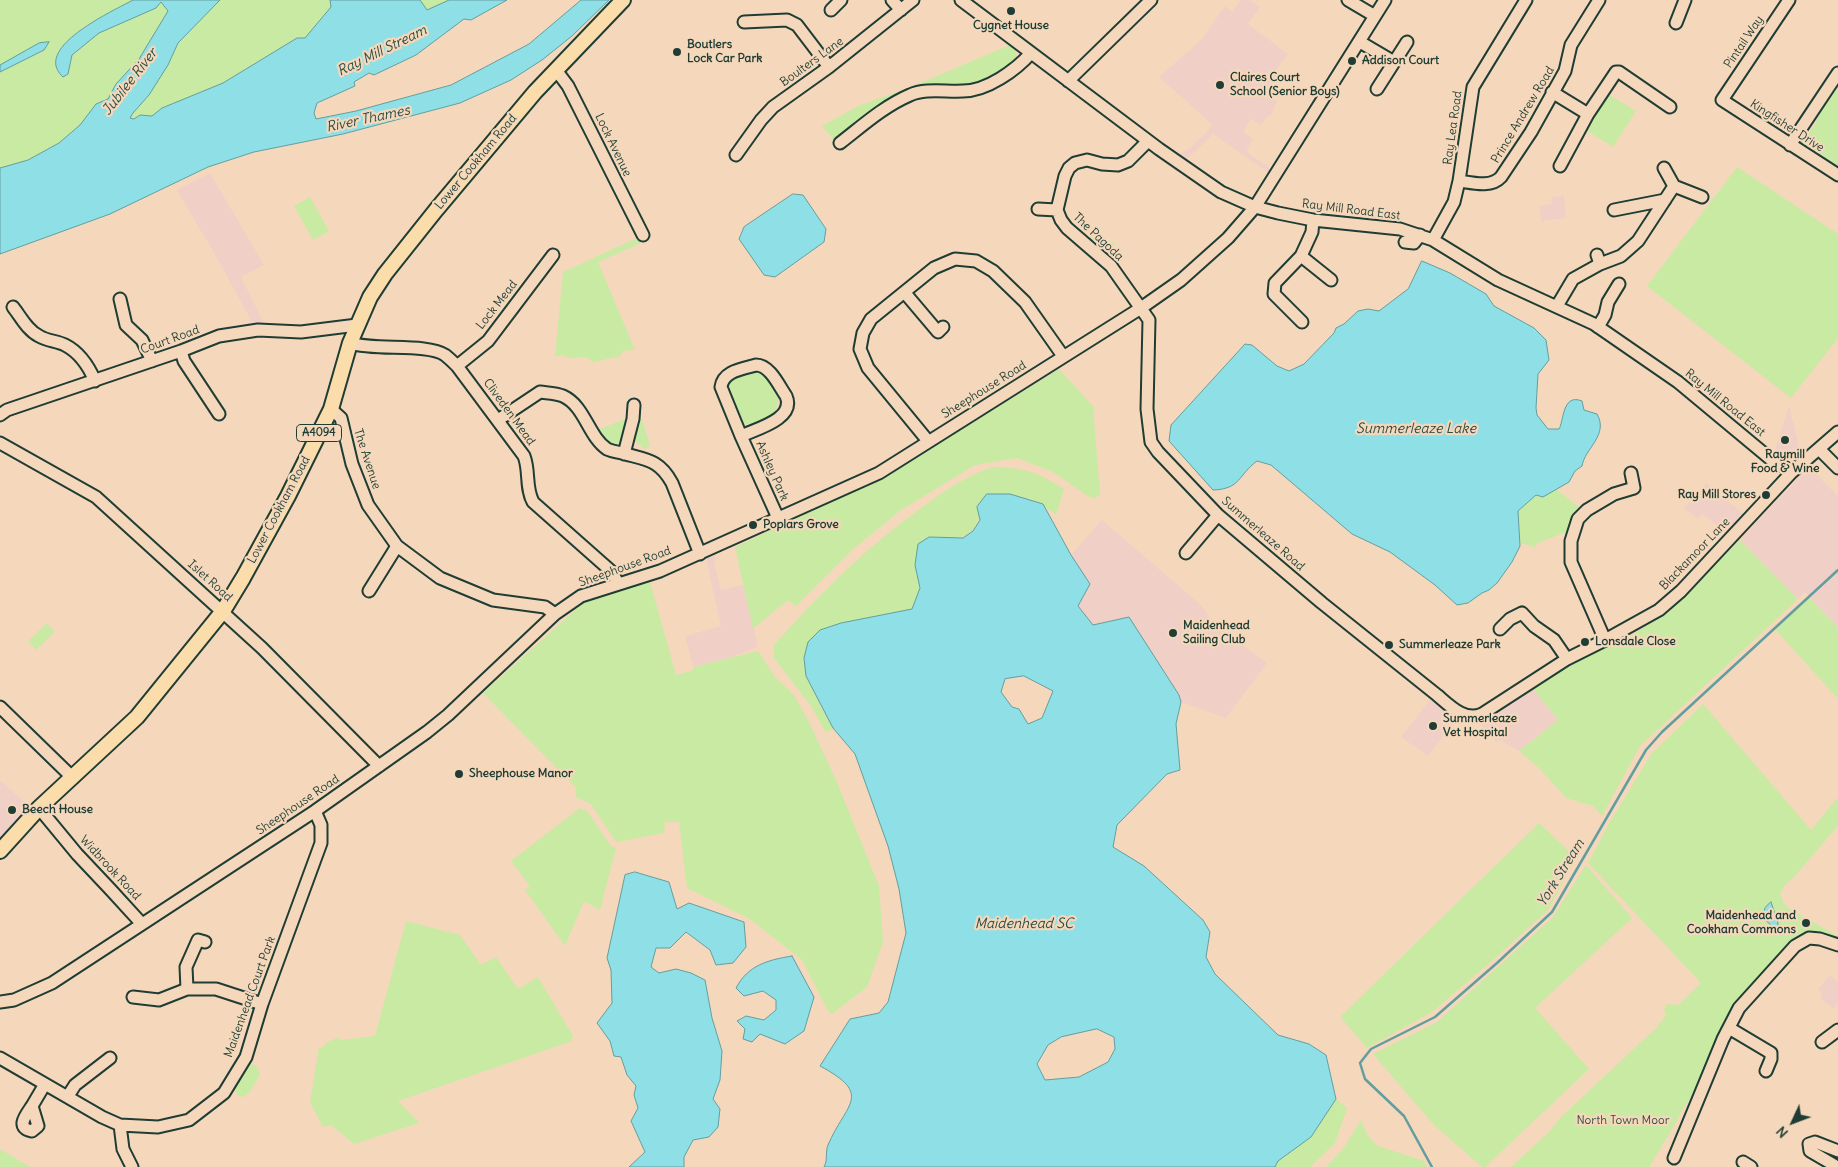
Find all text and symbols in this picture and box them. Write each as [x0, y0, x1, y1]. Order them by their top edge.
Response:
marker: Cygnet House [1005, 5, 1017, 17]
street label: Pintail Way [1721, 13, 1767, 71]
place label: Cygnet House [973, 19, 1049, 33]
water label: Ray Mill Stream [335, 22, 429, 80]
street label: Boulters Lane [778, 34, 846, 90]
place label: Boutlers Lock Car Park [687, 38, 762, 66]
water label: Jubilee River [99, 45, 161, 119]
marker: Boutlers Lock Car Park [671, 46, 683, 58]
place label: Addison Court [1362, 54, 1439, 68]
marker: Addison Court [1346, 55, 1358, 67]
street label: Prince Andrew Road [1488, 64, 1558, 166]
place label: Claires Court School (Senior Boys) [1230, 71, 1340, 99]
marker: Claires Court School (Senior Boys) [1214, 79, 1226, 91]
street label: Ray Lea Road [1441, 90, 1465, 166]
street label: Kingfisher Drive [1747, 97, 1827, 155]
water label: River Thames [325, 102, 411, 136]
street label: Lock Avenue [592, 111, 634, 179]
street label: Lower Cookham Road [432, 112, 520, 212]
street label: Ray Mill Road East [1301, 197, 1401, 223]
street label: The Pagoda [1070, 210, 1126, 264]
street label: Lock Mead [473, 278, 521, 332]
street label: Court Road [139, 323, 201, 357]
street label: Sheephouse Road [939, 358, 1029, 422]
street label: Ray Mill Road East [1682, 366, 1768, 440]
street label: Cliveden Mead [480, 376, 538, 448]
water label: Summerleaze Lake [1356, 421, 1476, 437]
road number: A4094 [296, 424, 342, 442]
street label: The Avenue [350, 427, 384, 491]
marker: Raymill Food & Wine [1779, 434, 1791, 446]
street label: Ashley Park [752, 439, 792, 503]
place label: Raymill Food & Wine [1751, 448, 1819, 476]
street label: Lower Cookham Road [245, 454, 313, 566]
place label: Ray Mill Stores [1678, 488, 1756, 502]
marker: Ray Mill Stores [1760, 489, 1772, 501]
street label: Summerleaze Road [1219, 494, 1307, 574]
street label: Blackamoor Lane [1657, 515, 1733, 593]
place label: Poplars Grove [763, 518, 839, 532]
marker: Poplars Grove [747, 519, 759, 531]
street label: Sheephouse Road [577, 544, 673, 590]
street label: Islet Road [185, 557, 235, 605]
place label: Maidenhead Sailing Club [1183, 619, 1250, 647]
marker: Maidenhead Sailing Club [1167, 627, 1179, 639]
place label: Lonsdale Close [1595, 635, 1676, 649]
marker: Lonsdale Close [1579, 636, 1591, 648]
place label: Summerleaze Park [1399, 638, 1501, 652]
marker: Summerleaze Park [1383, 639, 1395, 651]
place label: Summerleaze Vet Hospital [1443, 712, 1517, 740]
marker: Summerleaze Vet Hospital [1427, 720, 1439, 732]
place label: Sheephouse Manor [469, 767, 573, 781]
marker: Sheephouse Manor [453, 768, 465, 780]
street label: Sheephouse Road [254, 772, 342, 838]
place label: Beech House [22, 803, 93, 817]
marker: Beech House [6, 804, 18, 816]
street label: Widbrook Road [77, 833, 143, 903]
water label: York Stream [1534, 836, 1588, 910]
place label: Maidenhead and Cookham Commons [1687, 909, 1796, 937]
water label: Maidenhead SC [975, 916, 1073, 932]
marker: Maidenhead and Cookham Commons [1800, 917, 1812, 929]
street label: Maidenhead Court Park [221, 934, 279, 1060]
north arrow [1768, 1097, 1818, 1147]
park label: North Town Moor [1576, 1114, 1670, 1128]
text: N [1772, 1123, 1792, 1142]

